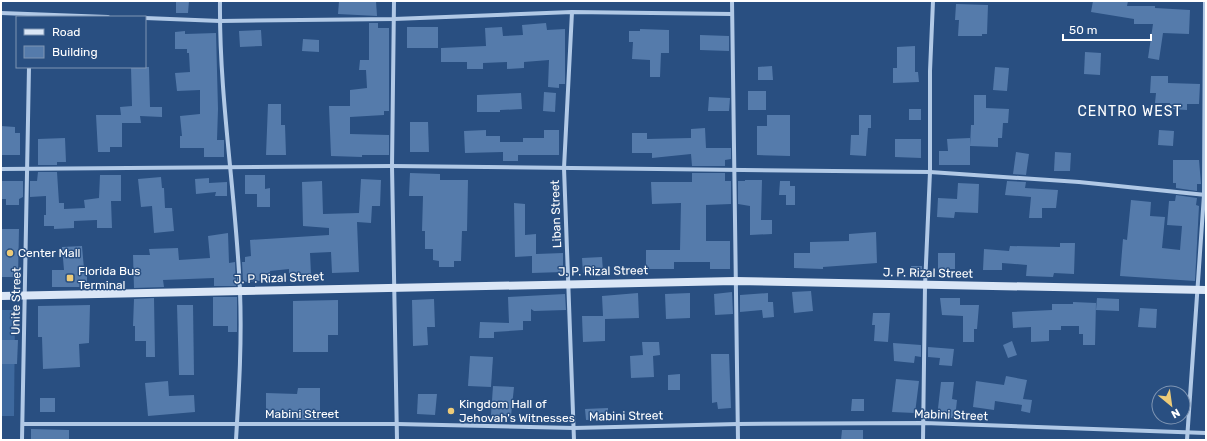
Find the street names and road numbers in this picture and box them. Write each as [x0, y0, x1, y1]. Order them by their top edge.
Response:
street label: Liban Street [548, 179, 564, 248]
street label: J. P. Rizal Street [558, 263, 649, 279]
street label: J. P. Rizal Street [883, 265, 974, 281]
street label: Unite Street [8, 267, 24, 335]
street label: J. P. Rizal Street [234, 269, 325, 287]
street label: Mabini Street [265, 407, 339, 421]
street label: Mabini Street [914, 407, 989, 423]
street label: Mabini Street [589, 408, 663, 424]

